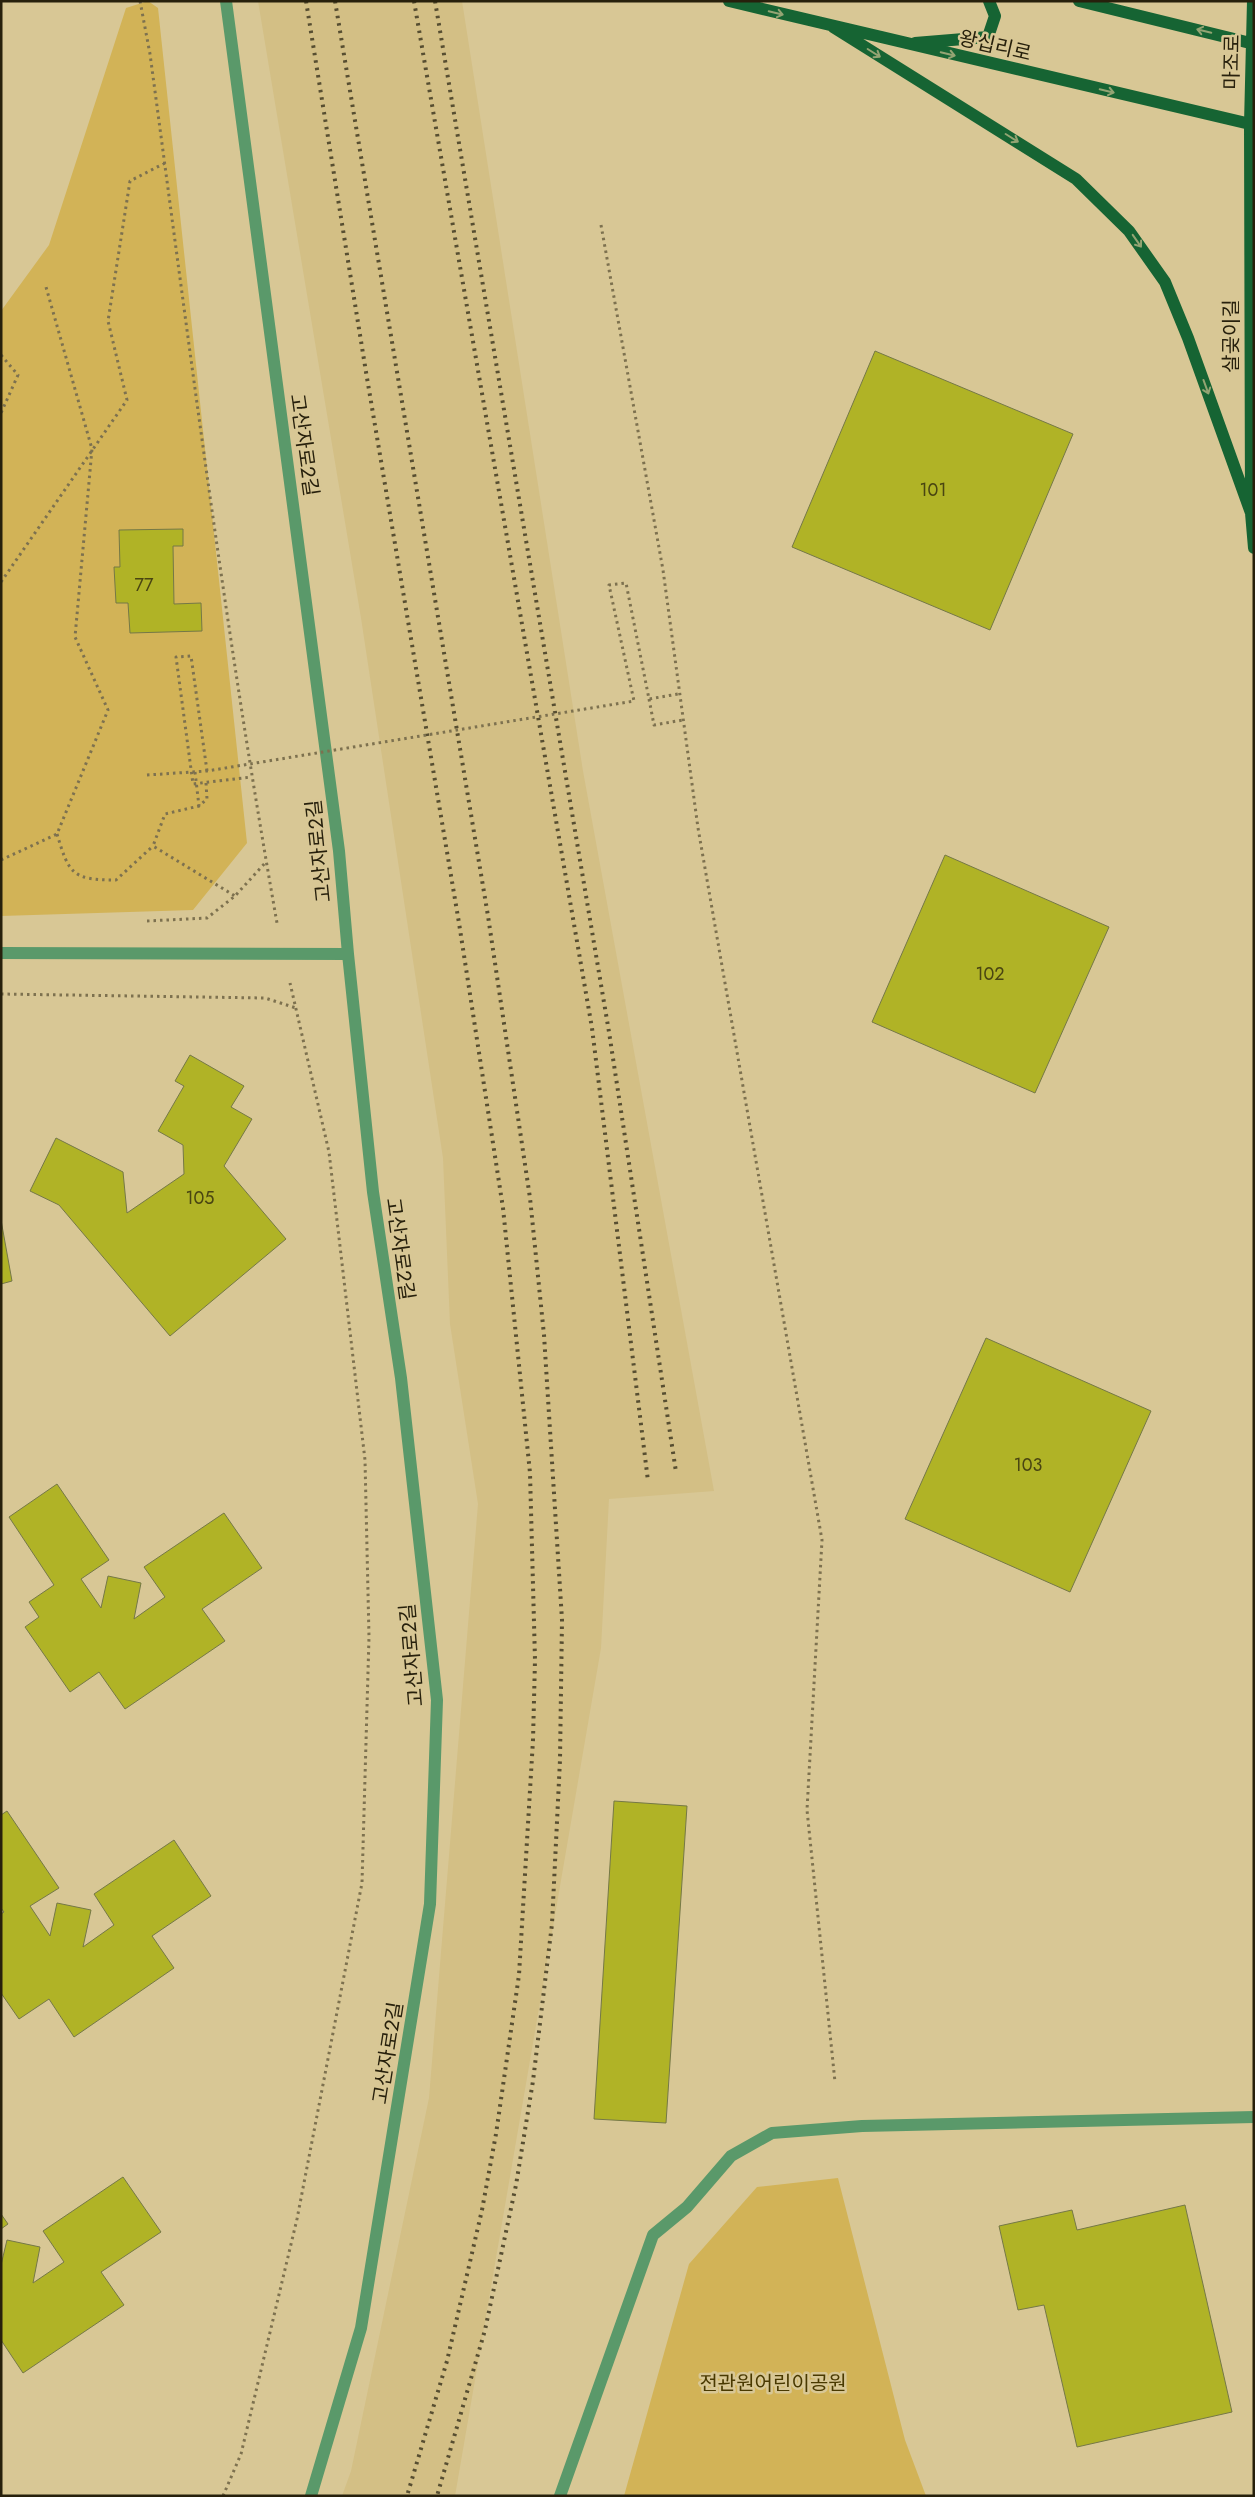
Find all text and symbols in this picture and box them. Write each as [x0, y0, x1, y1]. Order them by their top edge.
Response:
one-way arrow [768, 9, 784, 18]
street label: 왕십리로 [956, 24, 1034, 68]
one-way arrow [1197, 26, 1213, 35]
street label: 마조로 [1217, 34, 1247, 90]
one-way arrow [867, 48, 881, 58]
one-way arrow [940, 50, 956, 59]
one-way arrow [1098, 87, 1114, 96]
one-way arrow [1005, 134, 1019, 144]
one-way arrow [1131, 234, 1142, 248]
street label: 살곶이길 [1217, 299, 1246, 373]
one-way arrow [1202, 379, 1211, 394]
street label: 고산자로2길 [282, 392, 326, 498]
house number: 101 [920, 477, 947, 503]
house number: 77 [135, 572, 154, 598]
street label: 고산자로2길 [299, 798, 339, 904]
house number: 102 [975, 961, 1005, 987]
house number: 105 [185, 1185, 215, 1211]
street label: 고산자로2길 [378, 1196, 422, 1302]
house number: 103 [1014, 1452, 1043, 1478]
street label: 고산자로2길 [393, 1602, 431, 1708]
street label: 고산자로2길 [366, 2000, 410, 2106]
park label: 전관원어린이공원 [699, 2369, 847, 2398]

